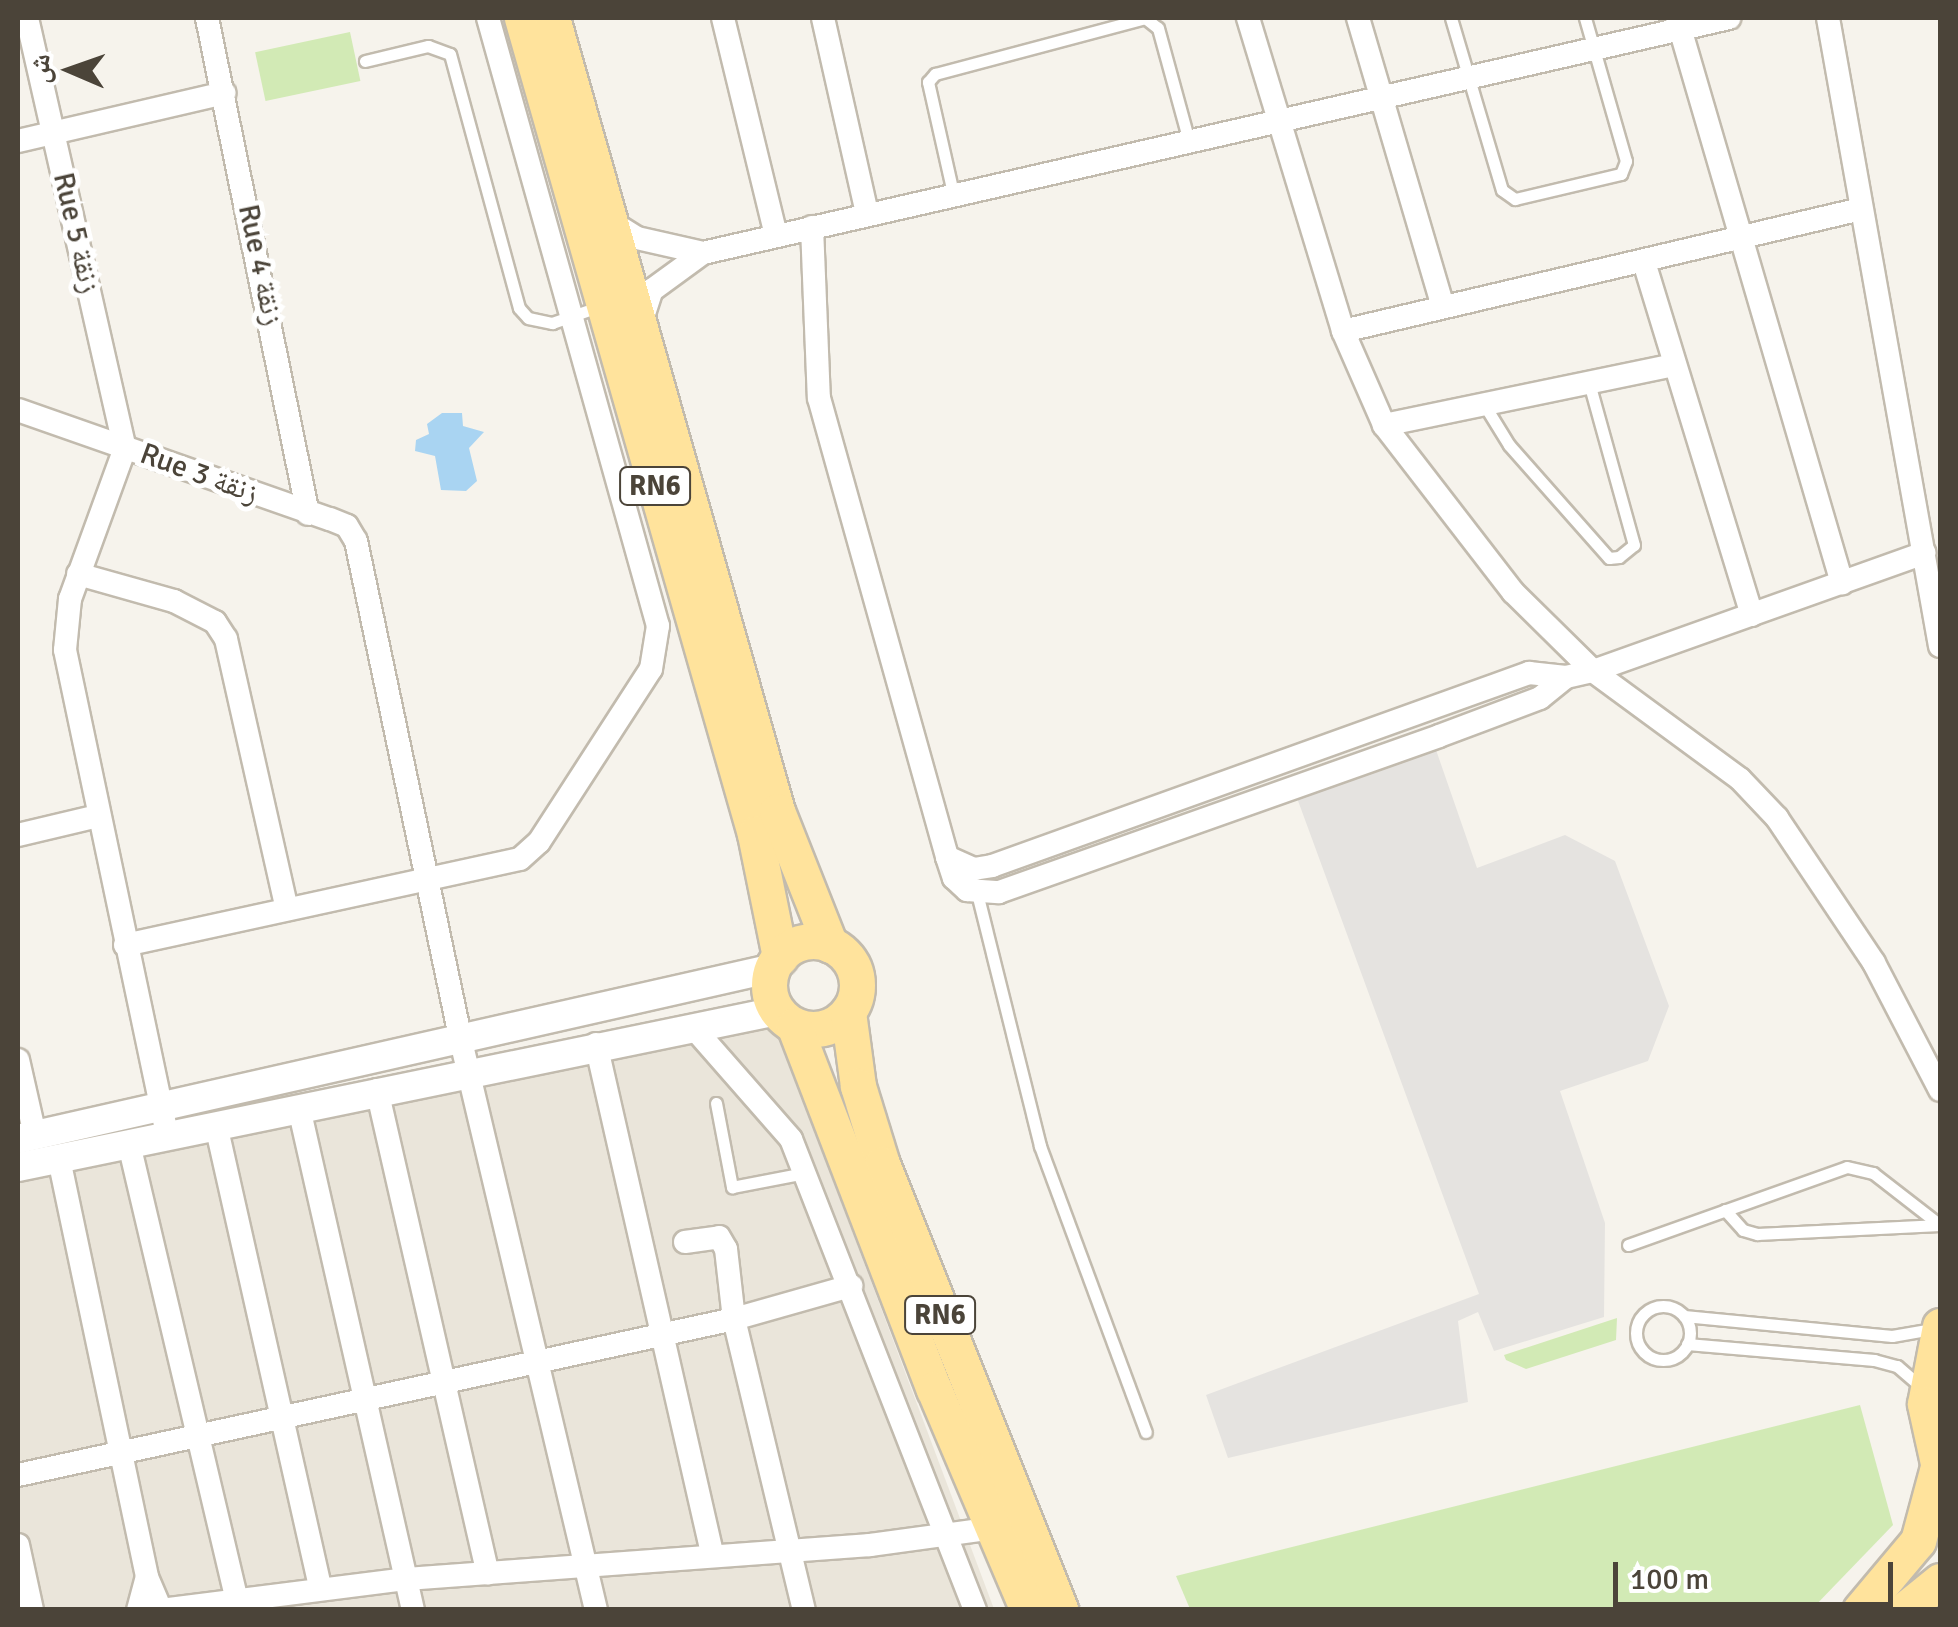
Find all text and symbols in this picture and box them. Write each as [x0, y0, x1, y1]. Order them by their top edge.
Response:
north arrow [20, 20, 120, 120]
text: ش [23, 54, 58, 84]
street label: Rue 5 زنقة [45, 169, 107, 297]
street label: Rue 4 زنقة [230, 201, 290, 329]
street label: Rue 3 زنقة [135, 436, 263, 512]
road number: RN6 [618, 463, 692, 509]
road number: RN6 [902, 1292, 978, 1338]
scale bar [1618, 1542, 1898, 1604]
text: 100 m [1630, 1561, 1709, 1598]

